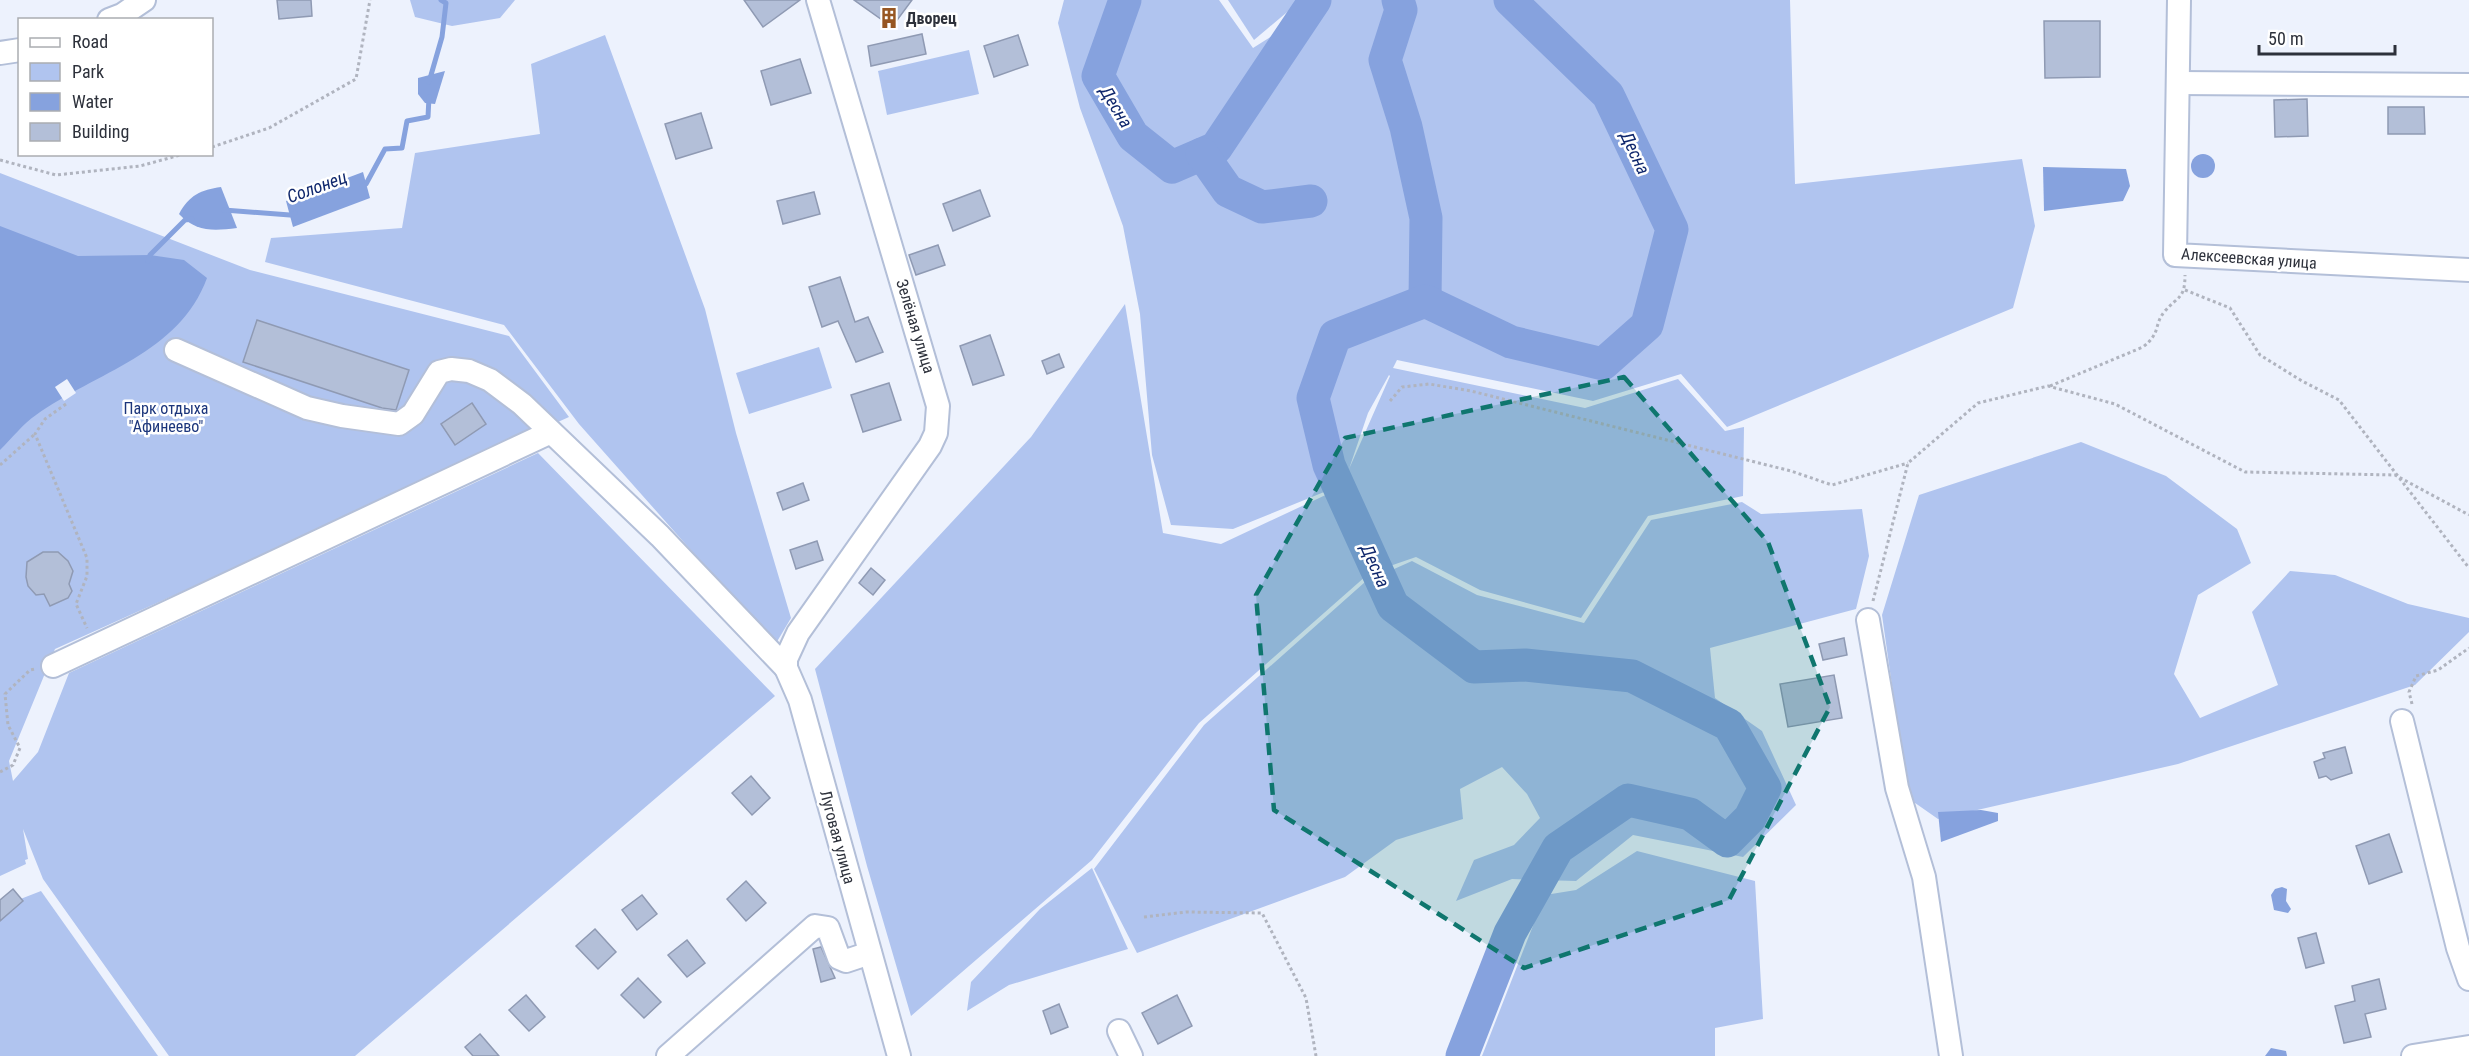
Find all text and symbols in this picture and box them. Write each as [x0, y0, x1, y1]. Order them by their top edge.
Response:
building icon: Дворец [877, 6, 901, 30]
place label: Дворец [906, 9, 957, 28]
legend [18, 18, 213, 156]
scale bar [2259, 18, 2396, 56]
text: 50 m [2268, 28, 2303, 49]
text: Road [72, 31, 108, 52]
text: Park [72, 61, 104, 82]
water label: Десна [1095, 81, 1137, 131]
text: Water [72, 91, 114, 112]
text: Building [72, 121, 129, 142]
water label: Десна [1616, 127, 1654, 178]
water label: Солонец [284, 166, 350, 207]
street label: Алексеевская улица [2181, 244, 2317, 273]
street label: Зелёная улица [892, 277, 939, 375]
park label: Парк отдыха "Афинеево" [124, 399, 208, 436]
water label: Десна [1356, 540, 1394, 591]
street label: Луговая улица [816, 788, 859, 886]

